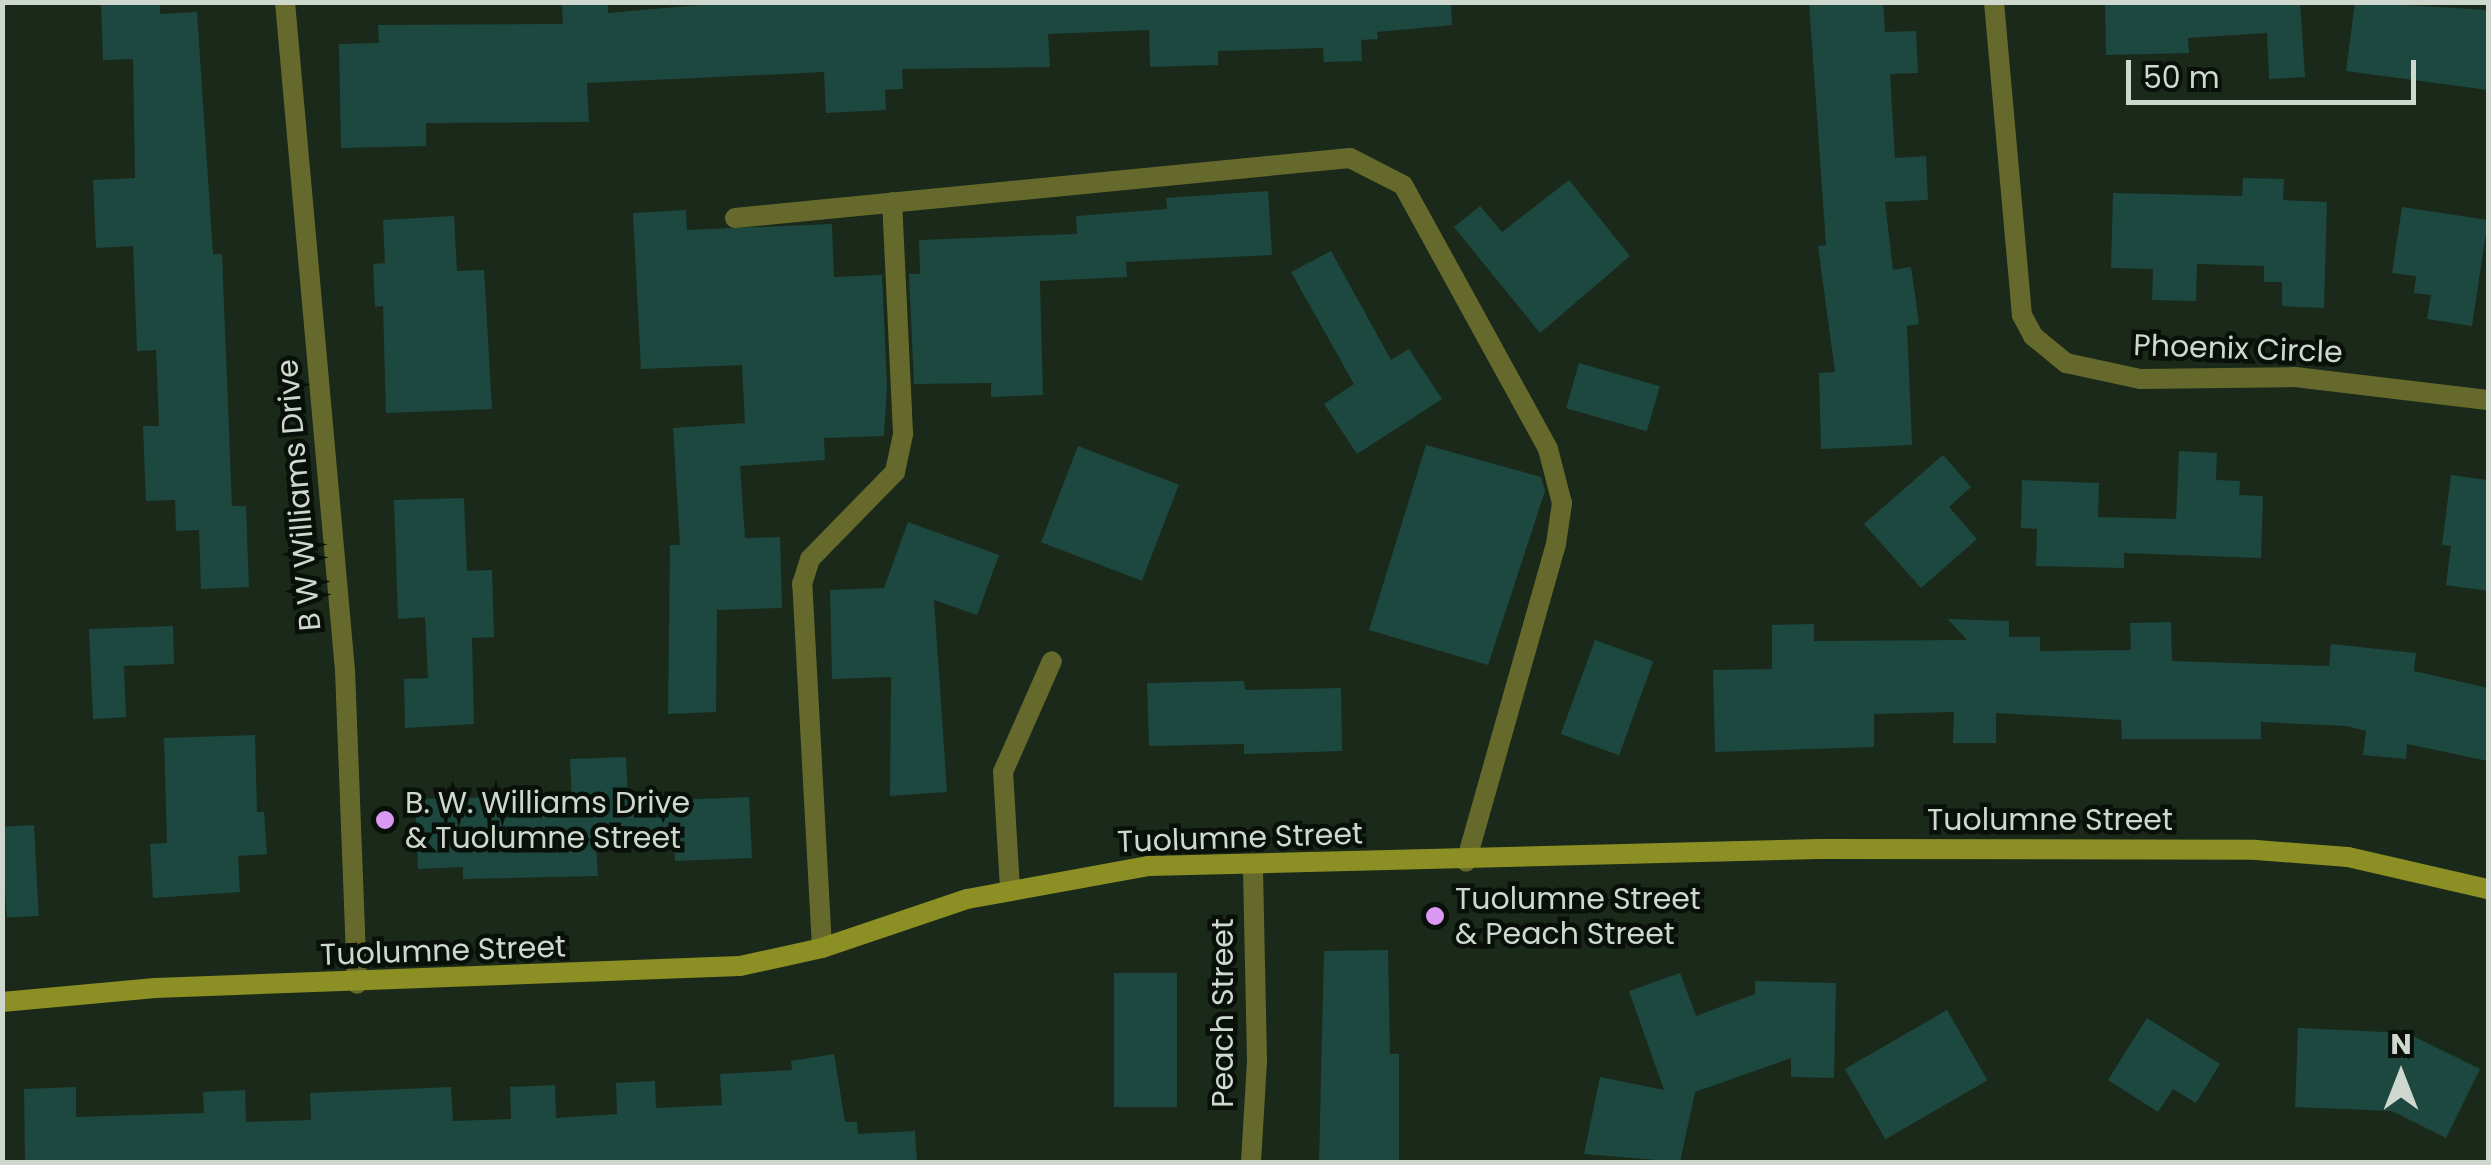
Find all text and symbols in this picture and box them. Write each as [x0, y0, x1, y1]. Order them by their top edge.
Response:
scale bar [2131, 40, 2421, 102]
text: 50 m [2143, 56, 2220, 99]
street label: Phoenix Circle [2133, 327, 2343, 371]
street label: B W Williams Drive [269, 358, 329, 632]
place label: B. W. Williams Drive & Tuolumne Street [405, 785, 690, 856]
street label: Tuolumne Street [1927, 802, 2173, 838]
marker: B. W. Williams Drive & Tuolumne Street [374, 809, 396, 831]
street label: Tuolumne Street [1117, 816, 1363, 860]
place label: Tuolumne Street & Peach Street [1455, 881, 1701, 952]
marker: Tuolumne Street & Peach Street [1424, 905, 1446, 927]
street label: Peach Street [1205, 918, 1241, 1108]
street label: Tuolumne Street [320, 929, 566, 973]
north arrow [2351, 1025, 2451, 1125]
text: N [2390, 1025, 2412, 1064]

